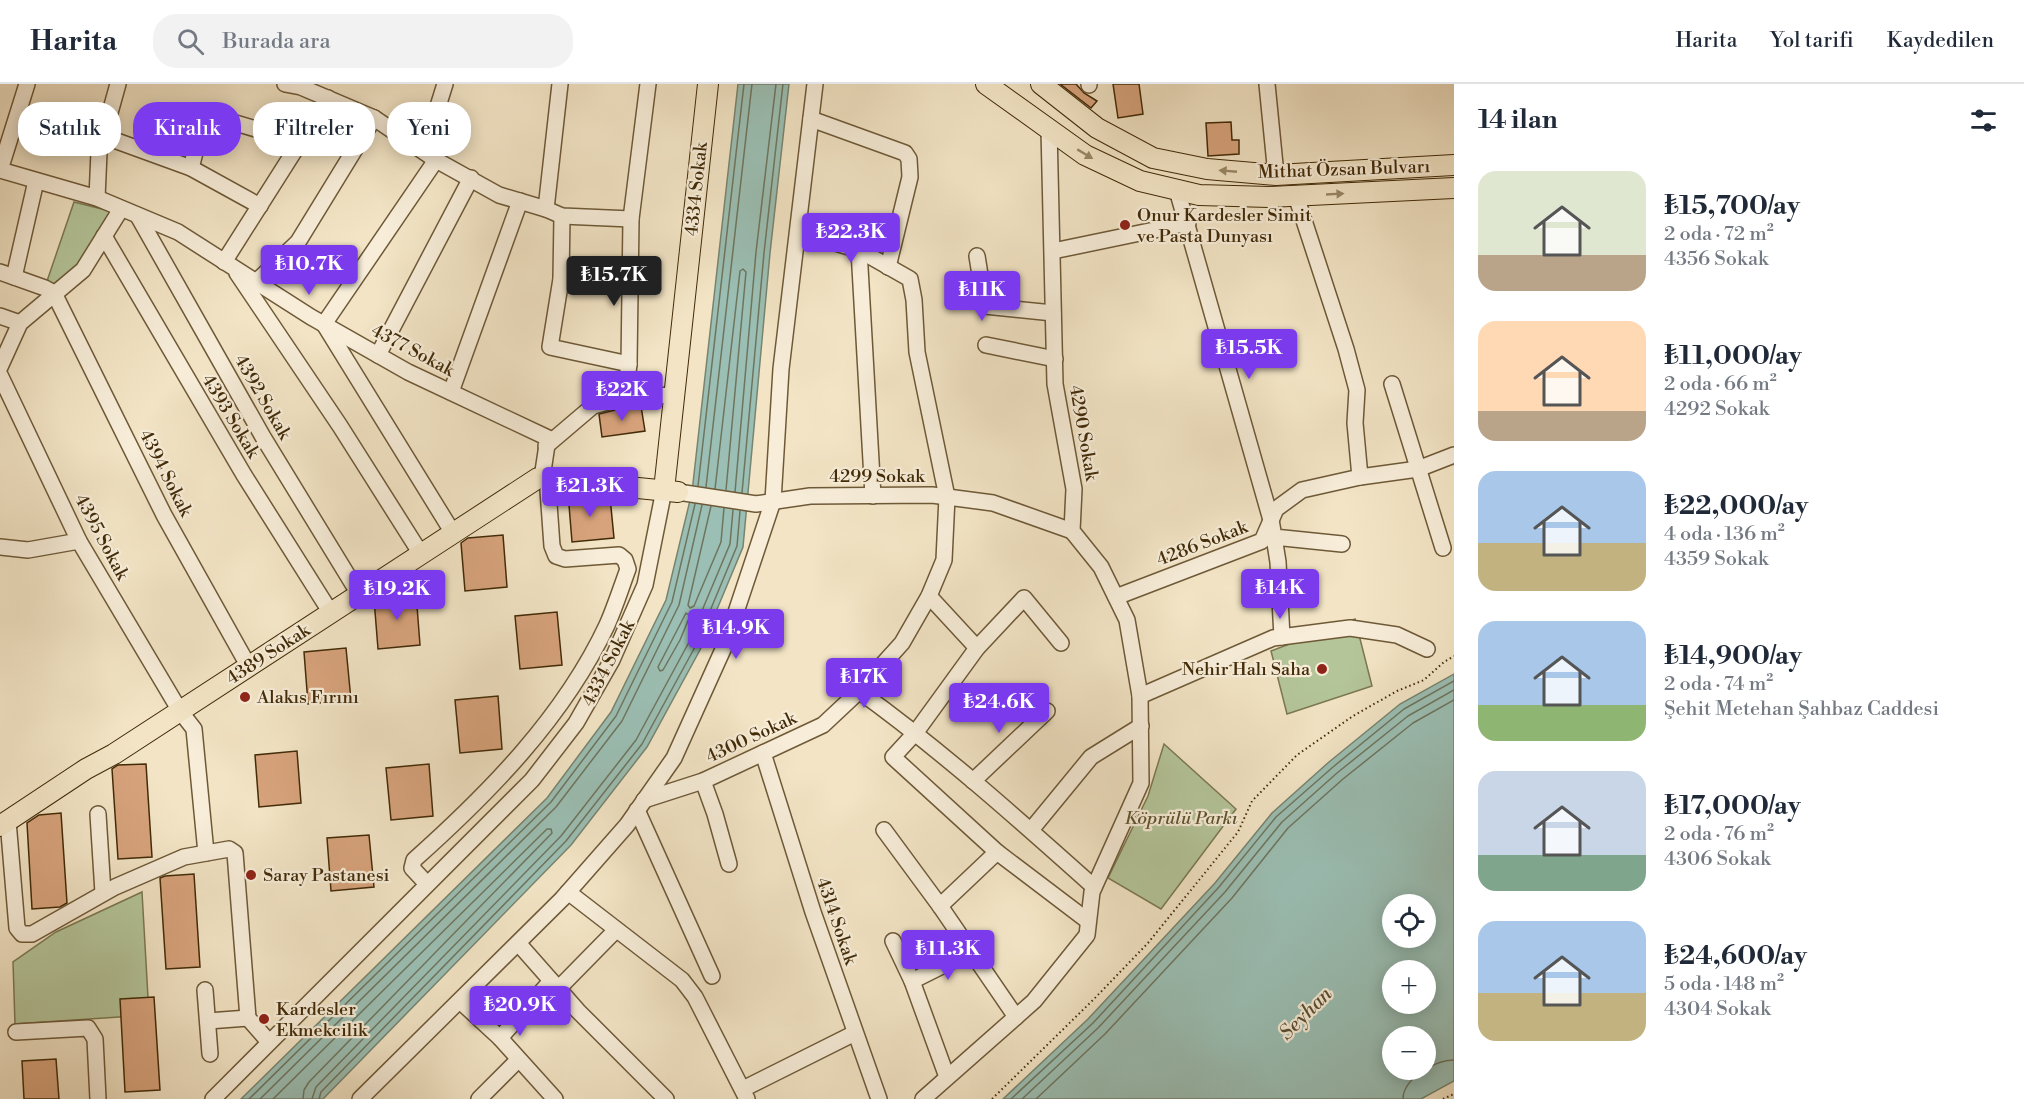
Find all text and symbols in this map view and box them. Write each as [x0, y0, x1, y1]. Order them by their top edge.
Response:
search box [153, 14, 573, 68]
text: Harita [30, 24, 117, 59]
icon: search [174, 25, 207, 58]
text: Burada ara [222, 28, 331, 55]
text: Harita [1675, 28, 1737, 54]
text: Yol tarifi [1770, 28, 1854, 54]
text: Kaydedilen [1887, 28, 1994, 54]
chip: Satılık [18, 102, 121, 156]
chip: Kiralık [133, 102, 241, 156]
chip: Filtreler [253, 102, 375, 156]
chip: Yeni [387, 102, 471, 156]
text: 14 ilan [1478, 104, 1558, 136]
icon: filters [1967, 104, 2000, 137]
street label: 4334 Sokak [680, 139, 713, 237]
one-way arrow [1077, 149, 1094, 159]
street label: Mithat Özsan Bulvarı [1257, 155, 1431, 184]
one-way arrow [1218, 166, 1237, 176]
one-way arrow [1326, 189, 1345, 198]
text: ₺15,700/ay [1664, 190, 1800, 222]
icon: home [1526, 195, 1598, 267]
place label: Onur Kardesler Simit ve Pasta Dunyası [1136, 204, 1312, 248]
pin: ₺22.3K [802, 213, 900, 264]
marker: Onur Kardesler Simit ve Pasta Dunyası [1118, 218, 1132, 232]
text: ₺22.3K [816, 220, 886, 245]
text: 2 oda · 72 m² [1664, 222, 1774, 247]
pin: ₺10.7K [260, 245, 358, 296]
text: 4356 Sokak [1664, 247, 1769, 272]
text: ₺10.7K [275, 252, 343, 277]
pin: ₺15.7K [565, 256, 663, 307]
text: ₺15.7K [580, 263, 648, 288]
pin: ₺11K [946, 271, 1018, 322]
text: ₺11K [958, 278, 1006, 303]
street label: 4377 Sokak [367, 319, 460, 383]
pin: ₺15.5K [1200, 329, 1298, 380]
text: ₺15.5K [1215, 336, 1283, 361]
text: ₺11,000/ay [1664, 340, 1802, 372]
icon: home [1526, 345, 1598, 417]
street label: 4392 Sokak [229, 351, 297, 445]
street label: 4393 Sokak [196, 370, 265, 464]
pin: ₺22K [586, 371, 658, 422]
text: 2 oda · 66 m² [1664, 372, 1777, 397]
text: ₺22K [596, 378, 648, 403]
street label: 4290 Sokak [1064, 384, 1103, 484]
text: 4292 Sokak [1664, 397, 1769, 422]
street label: 4394 Sokak [134, 426, 198, 522]
street label: 4299 Sokak [829, 465, 926, 488]
pin: ₺21.3K [541, 467, 639, 518]
text: ₺21.3K [556, 474, 624, 499]
street label: 4395 Sokak [69, 490, 135, 586]
text: ₺22,000/ay [1664, 490, 1808, 522]
icon: home [1526, 495, 1598, 567]
street label: 4286 Sokak [1153, 515, 1252, 571]
text: 4 oda · 136 m² [1664, 522, 1785, 547]
text: 4359 Sokak [1664, 547, 1769, 572]
pin: ₺14K [1244, 569, 1316, 620]
pin: ₺19.2K [348, 570, 446, 621]
text: ₺14K [1255, 576, 1305, 601]
text: ₺19.2K [363, 577, 431, 602]
pin: ₺14.9K [687, 609, 785, 660]
street label: 4334 Sokak [577, 615, 641, 710]
text: ₺14.9K [702, 616, 770, 641]
street label: 4389 Sokak [222, 618, 316, 690]
text: ₺14,900/ay [1664, 640, 1802, 672]
icon: home [1526, 645, 1598, 717]
pin: ₺17K [828, 658, 900, 709]
place label: Nehir Halı Saha [1182, 658, 1311, 681]
marker: Nehir Halı Saha [1315, 662, 1329, 676]
text: ₺17K [840, 665, 888, 690]
text: 2 oda · 74 m² [1664, 672, 1773, 697]
pin: ₺24.6K [950, 683, 1048, 734]
place label: Alakıs Fırını [256, 686, 359, 709]
marker: Alakıs Fırını [238, 690, 252, 704]
text: ₺24.6K [963, 690, 1035, 715]
text: Şehit Metehan Şahbaz Caddesi [1664, 697, 1939, 722]
street label: 4300 Sokak [702, 706, 802, 768]
text: ₺17,000/ay [1664, 790, 1801, 822]
icon: home [1526, 795, 1598, 867]
park label: Köprülü Parkı [1124, 807, 1238, 830]
text: 2 oda · 76 m² [1664, 822, 1774, 847]
text: 4306 Sokak [1664, 847, 1771, 872]
place label: Saray Pastanesi [263, 864, 390, 887]
marker: Saray Pastanesi [244, 868, 258, 882]
street label: 4314 Sokak [811, 875, 863, 969]
map controls [1382, 894, 1436, 1080]
button: locate [1382, 894, 1436, 948]
pin: ₺11.3K [899, 930, 997, 981]
text: ₺11.3K [915, 937, 981, 962]
text: ₺24,600/ay [1664, 940, 1807, 972]
icon: home [1526, 945, 1598, 1017]
button: + [1382, 960, 1436, 1014]
text: 5 oda · 148 m² [1664, 972, 1784, 997]
water label: Seyhan [1274, 982, 1338, 1046]
pin: ₺20.9K [471, 986, 569, 1037]
text: ₺20.9K [484, 993, 556, 1018]
text: 4304 Sokak [1664, 997, 1771, 1022]
place label: Kardesler Ekmekcilik [276, 998, 369, 1042]
marker: Kardesler Ekmekcilik [257, 1012, 271, 1026]
button: − [1382, 1026, 1436, 1080]

